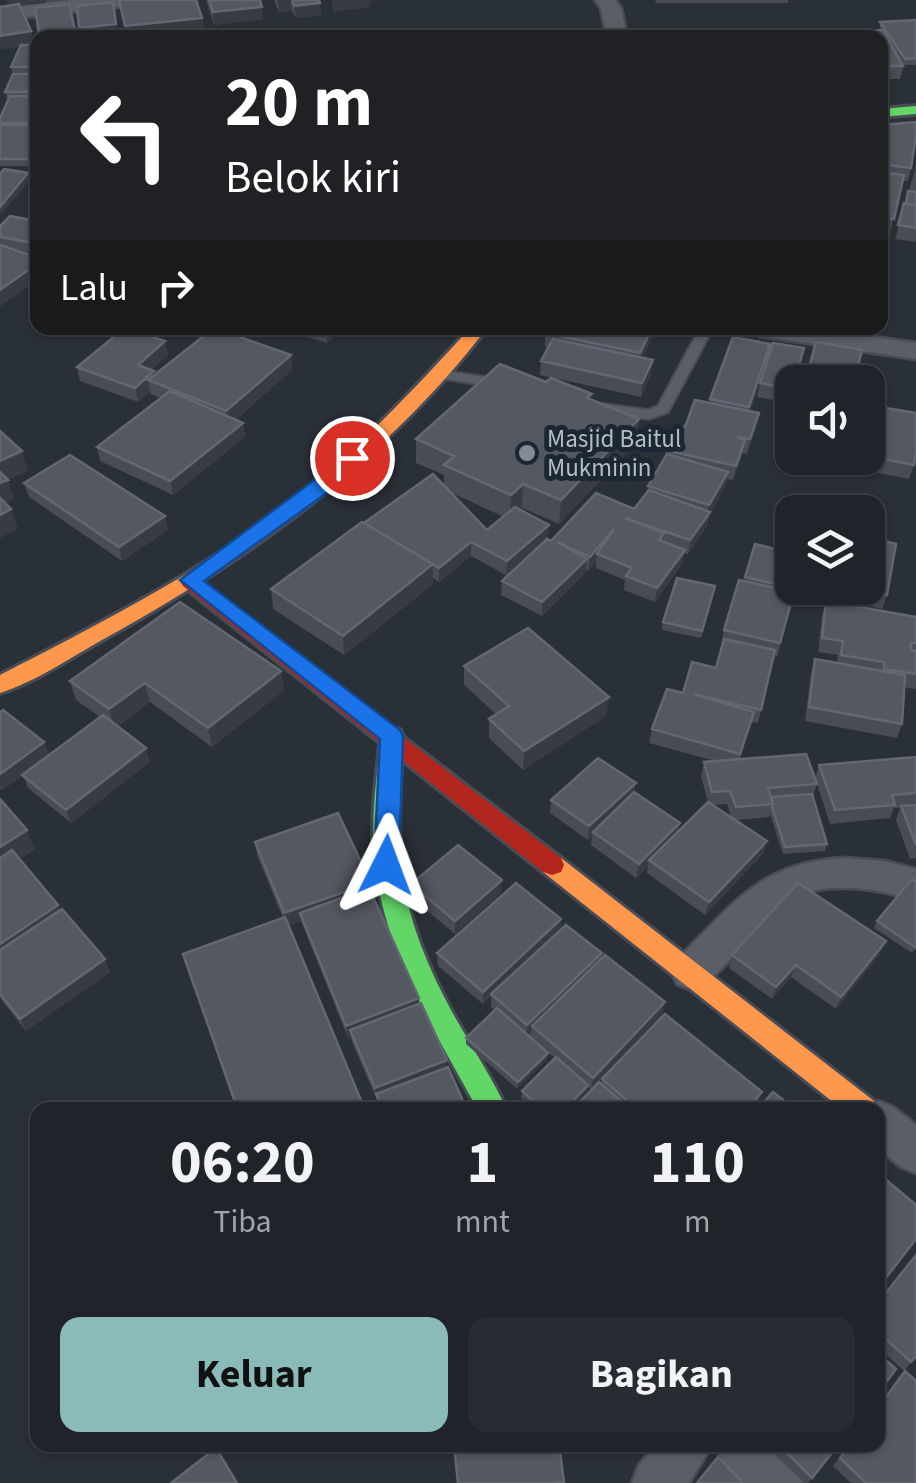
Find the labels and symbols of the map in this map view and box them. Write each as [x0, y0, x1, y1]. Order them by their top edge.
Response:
pin [310, 416, 395, 501]
place label: Masjid Baitul Mukminin [547, 421, 681, 486]
marker: Masjid Baitul Mukminin [516, 442, 538, 464]
position arrow [334, 813, 438, 917]

